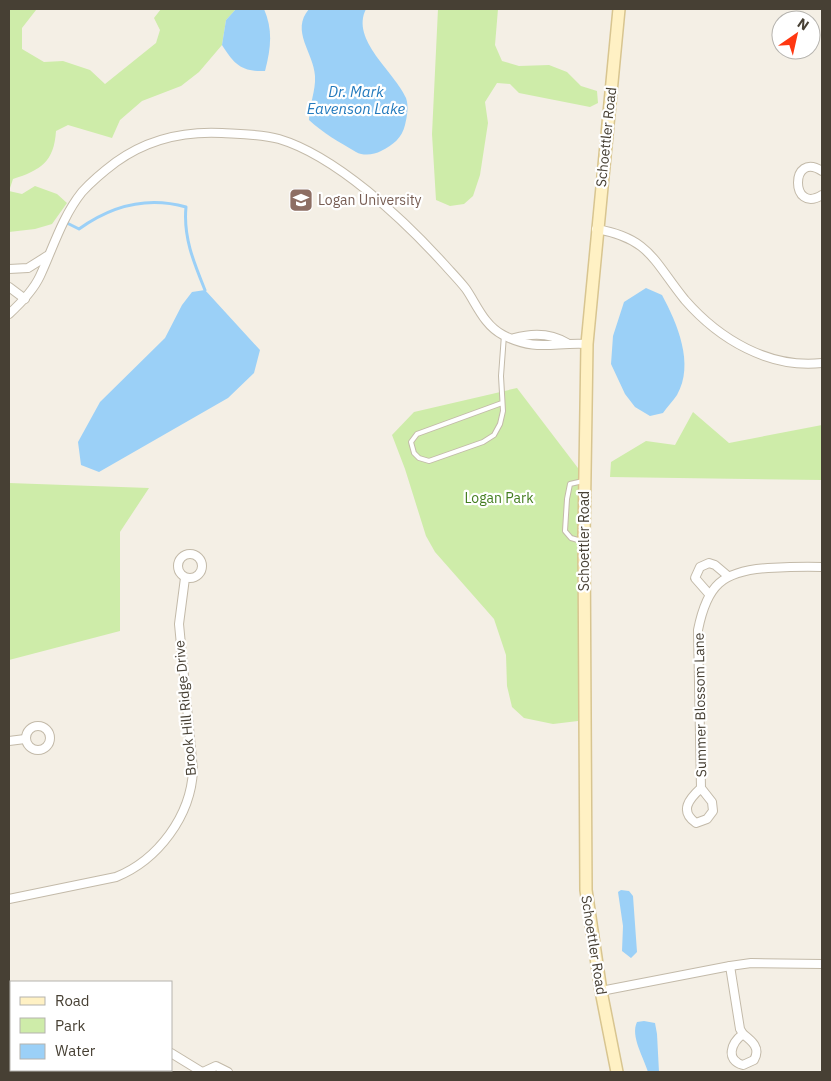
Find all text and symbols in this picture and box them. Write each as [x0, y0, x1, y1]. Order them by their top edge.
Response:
north arrow [771, 10, 821, 60]
text: N [794, 14, 813, 35]
water label: Dr. Mark Eavenson Lake [307, 82, 406, 118]
street label: Schoettler Road [592, 86, 620, 188]
school or university icon: Logan University [288, 187, 314, 213]
place label: Logan University [318, 191, 422, 209]
park label: Logan Park [464, 489, 534, 507]
street label: Schoettler Road [575, 491, 593, 591]
street label: Summer Blossom Lane [690, 632, 710, 777]
street label: Brook Hill Ridge Drive [170, 639, 200, 777]
street label: Schoettler Road [577, 894, 611, 996]
legend [10, 981, 172, 1071]
text: Road [55, 991, 90, 1010]
text: Park [55, 1016, 85, 1035]
text: Water [55, 1041, 96, 1060]

